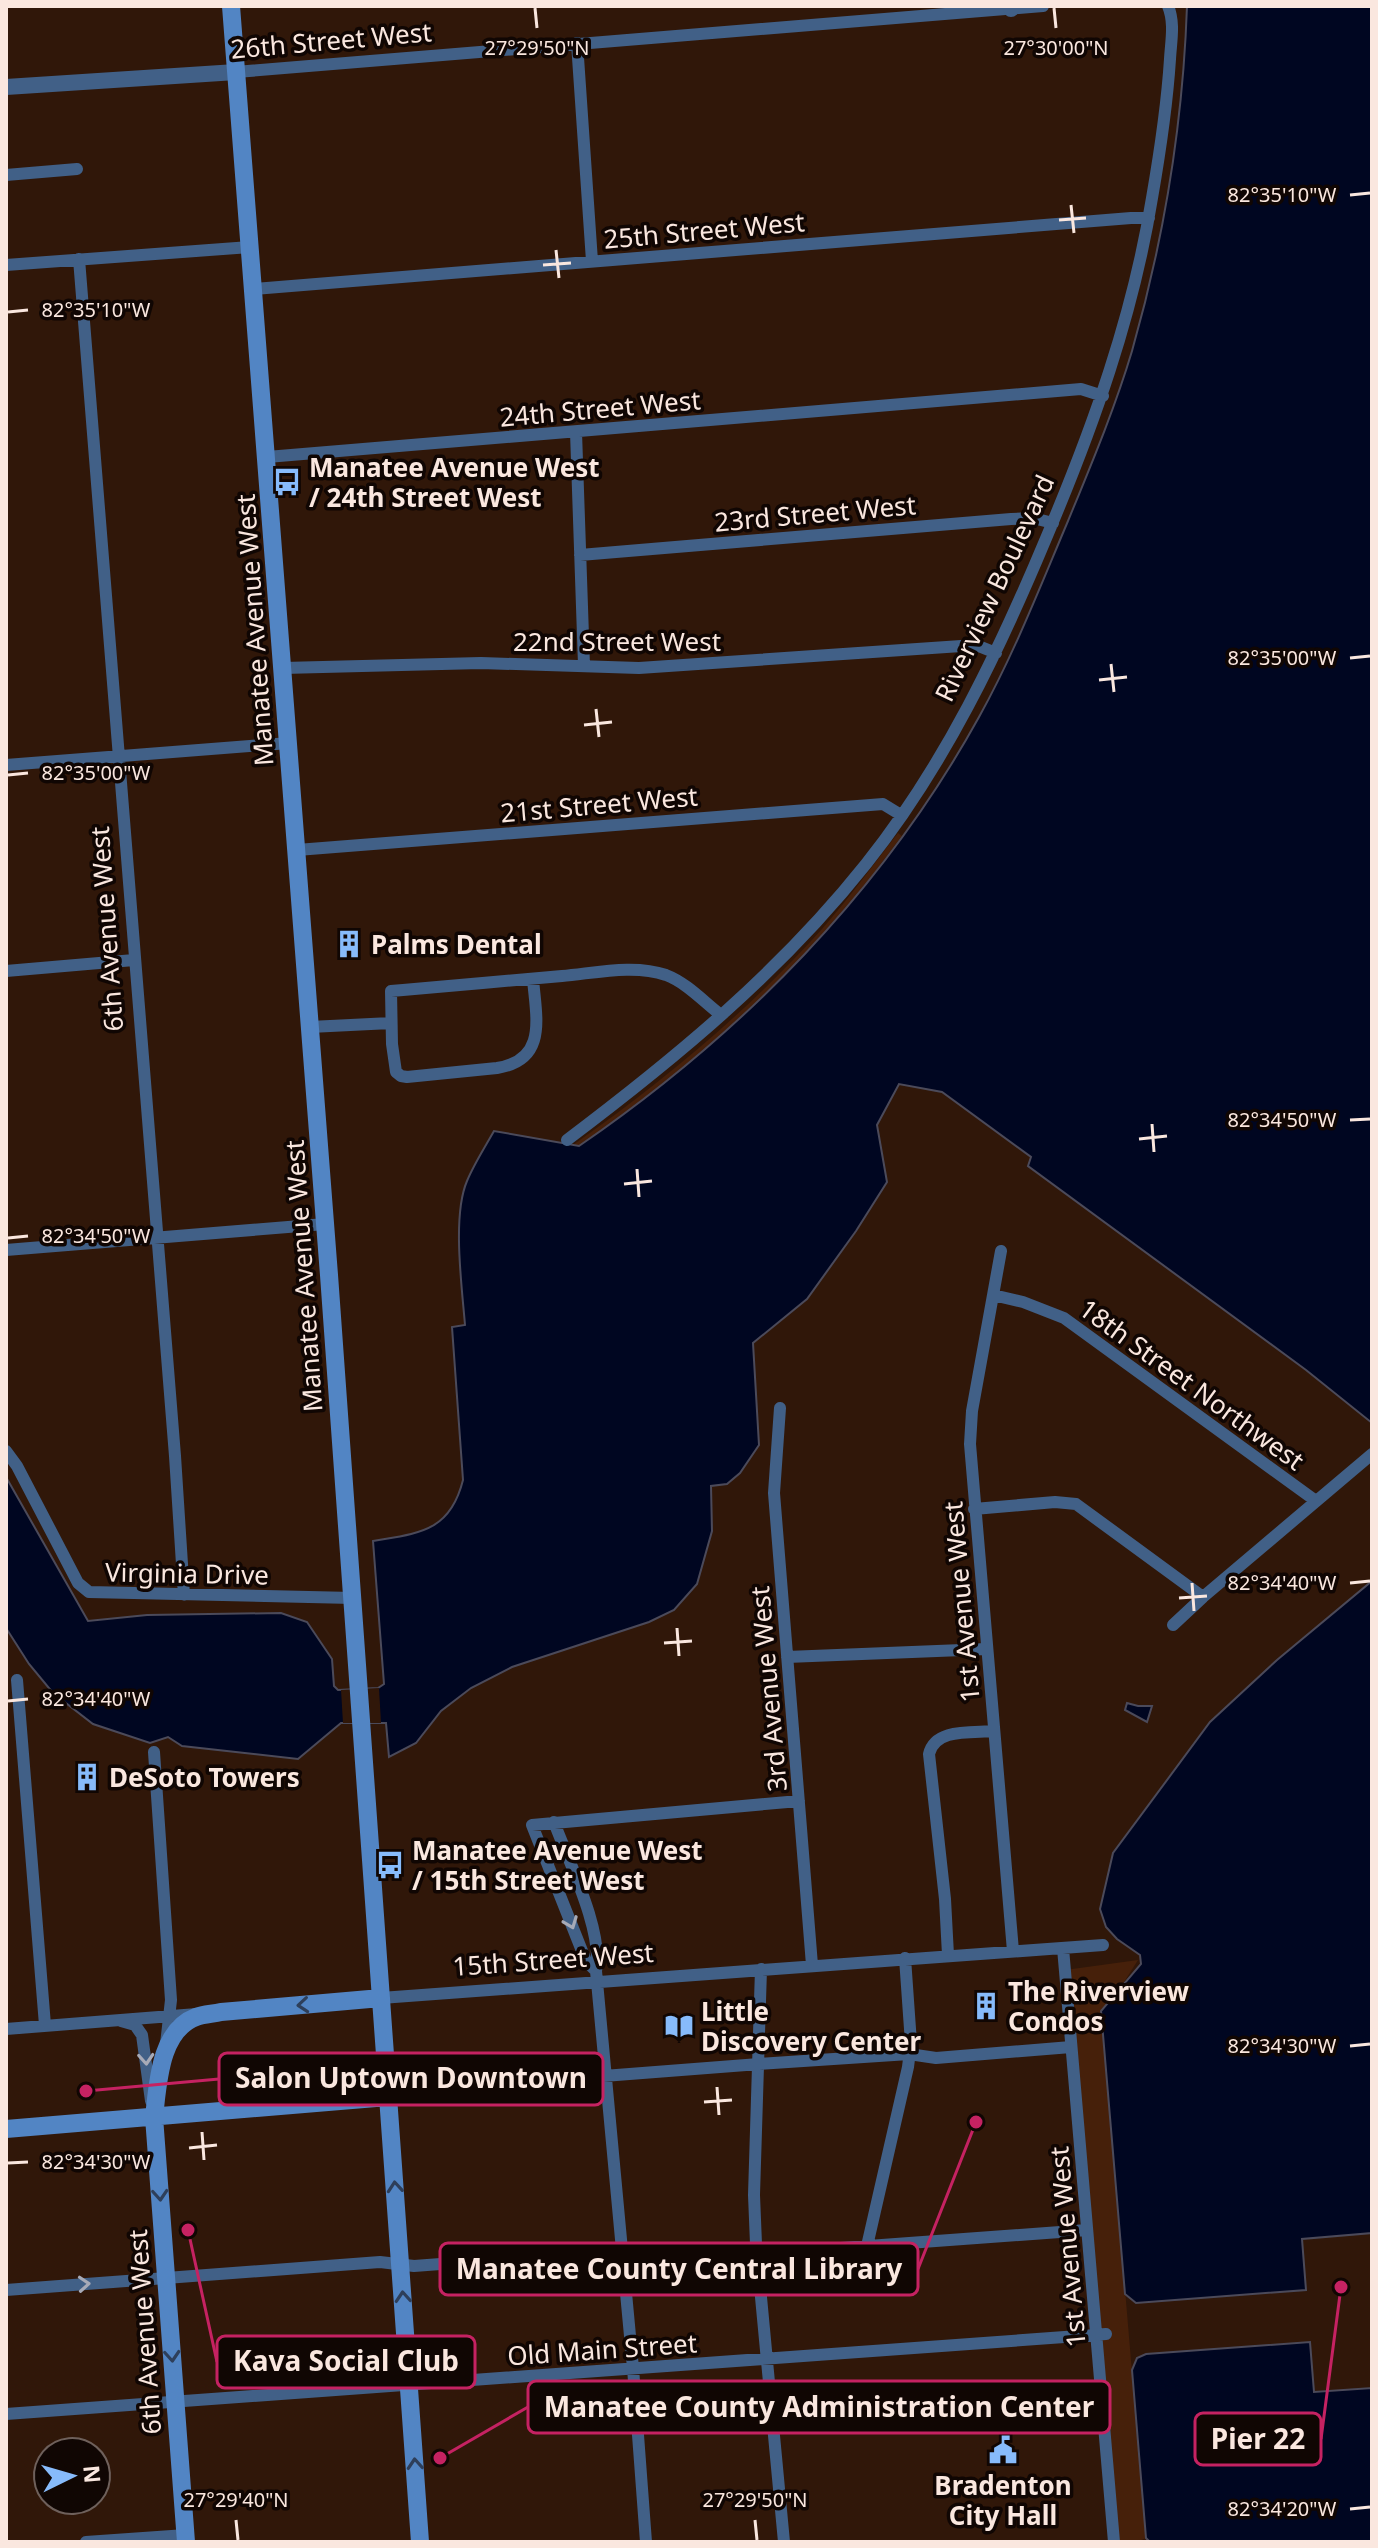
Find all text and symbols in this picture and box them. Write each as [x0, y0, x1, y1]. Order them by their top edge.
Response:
street label: 26th Street West [229, 13, 433, 67]
text: 27°29'50"N [484, 34, 590, 61]
text: 27°30'00"N [1003, 34, 1109, 61]
text: 82°35'10"W [1228, 181, 1337, 208]
street label: 25th Street West [602, 203, 806, 257]
text: 82°35'10"W [42, 296, 151, 323]
street label: 24th Street West [498, 381, 702, 435]
place label: Manatee Avenue West / 24th Street West [309, 449, 600, 515]
bus stop icon: Manatee Avenue West / 24th Street West [272, 467, 302, 497]
street label: Riverview Boulevard [926, 469, 1062, 707]
street label: 23rd Street West [713, 486, 917, 540]
street label: Manatee Avenue West [227, 493, 281, 767]
street label: 22nd Street West [513, 623, 721, 659]
text: 82°35'00"W [1228, 644, 1337, 671]
text: 82°35'00"W [42, 759, 151, 786]
street label: 21st Street West [499, 777, 699, 831]
street label: 6th Avenue West [81, 825, 131, 1033]
place label: Palms Dental [371, 926, 542, 962]
building icon: Palms Dental [334, 929, 364, 959]
text: 82°34'50"W [1228, 1106, 1337, 1133]
street label: Manatee Avenue West [276, 1139, 330, 1413]
text: 82°34'50"W [42, 1222, 151, 1249]
street label: 18th Street Northwest [1072, 1290, 1312, 1478]
street label: 1st Avenue West [934, 1500, 988, 1704]
street label: Virginia Drive [105, 1554, 269, 1592]
text: 82°34'40"W [1228, 1569, 1337, 1596]
street label: 3rd Avenue West [741, 1585, 795, 1793]
text: 82°34'40"W [42, 1685, 151, 1712]
place label: DeSoto Towers [109, 1759, 300, 1795]
building icon: DeSoto Towers [72, 1762, 102, 1792]
place label: Manatee Avenue West / 15th Street West [412, 1832, 703, 1898]
bus stop icon: Manatee Avenue West / 15th Street West [375, 1850, 405, 1880]
one-way arrow [561, 1915, 578, 1929]
street label: 15th Street West [451, 1934, 655, 1984]
place label: The Riverview Condos [1008, 1973, 1189, 2039]
building icon: The Riverview Condos [971, 1991, 1001, 2021]
place label: Little Discovery Center [701, 1993, 922, 2059]
one-way arrow [296, 1996, 309, 2013]
library icon: Little Discovery Center [664, 2011, 694, 2041]
text: 82°34'30"W [1228, 2032, 1337, 2059]
one-way arrow [137, 2053, 154, 2066]
callout: Salon Uptown Downtown [219, 2053, 603, 2105]
text: Salon Uptown Downtown [235, 2058, 587, 2096]
street label: 1st Avenue West [1040, 2145, 1094, 2349]
text: 82°34'30"W [42, 2148, 151, 2175]
one-way arrow [387, 2180, 404, 2193]
one-way arrow [151, 2189, 168, 2202]
street label: 6th Avenue West [119, 2228, 169, 2436]
callout: Manatee County Central Library [440, 2243, 918, 2295]
text: Manatee County Central Library [456, 2249, 902, 2287]
one-way arrow [78, 2276, 91, 2293]
one-way arrow [395, 2290, 412, 2303]
street label: Old Main Street [506, 2324, 698, 2374]
callout: Kava Social Club [217, 2336, 475, 2388]
text: Kava Social Club [233, 2341, 459, 2379]
one-way arrow [163, 2350, 180, 2363]
callout: Manatee County Administration Center [528, 2381, 1110, 2433]
text: Manatee County Administration Center [544, 2387, 1095, 2425]
callout: Pier 22 [1195, 2413, 1321, 2465]
text: Pier 22 [1211, 2419, 1305, 2457]
public building icon: Bradenton City Hall [988, 2435, 1018, 2465]
north arrow [32, 2436, 112, 2516]
one-way arrow [406, 2457, 423, 2470]
text: N [77, 2464, 109, 2484]
place label: Bradenton City Hall [934, 2467, 1072, 2533]
text: 27°29'40"N [183, 2486, 289, 2513]
text: 27°29'50"N [702, 2486, 808, 2513]
text: 82°34'20"W [1228, 2495, 1337, 2522]

